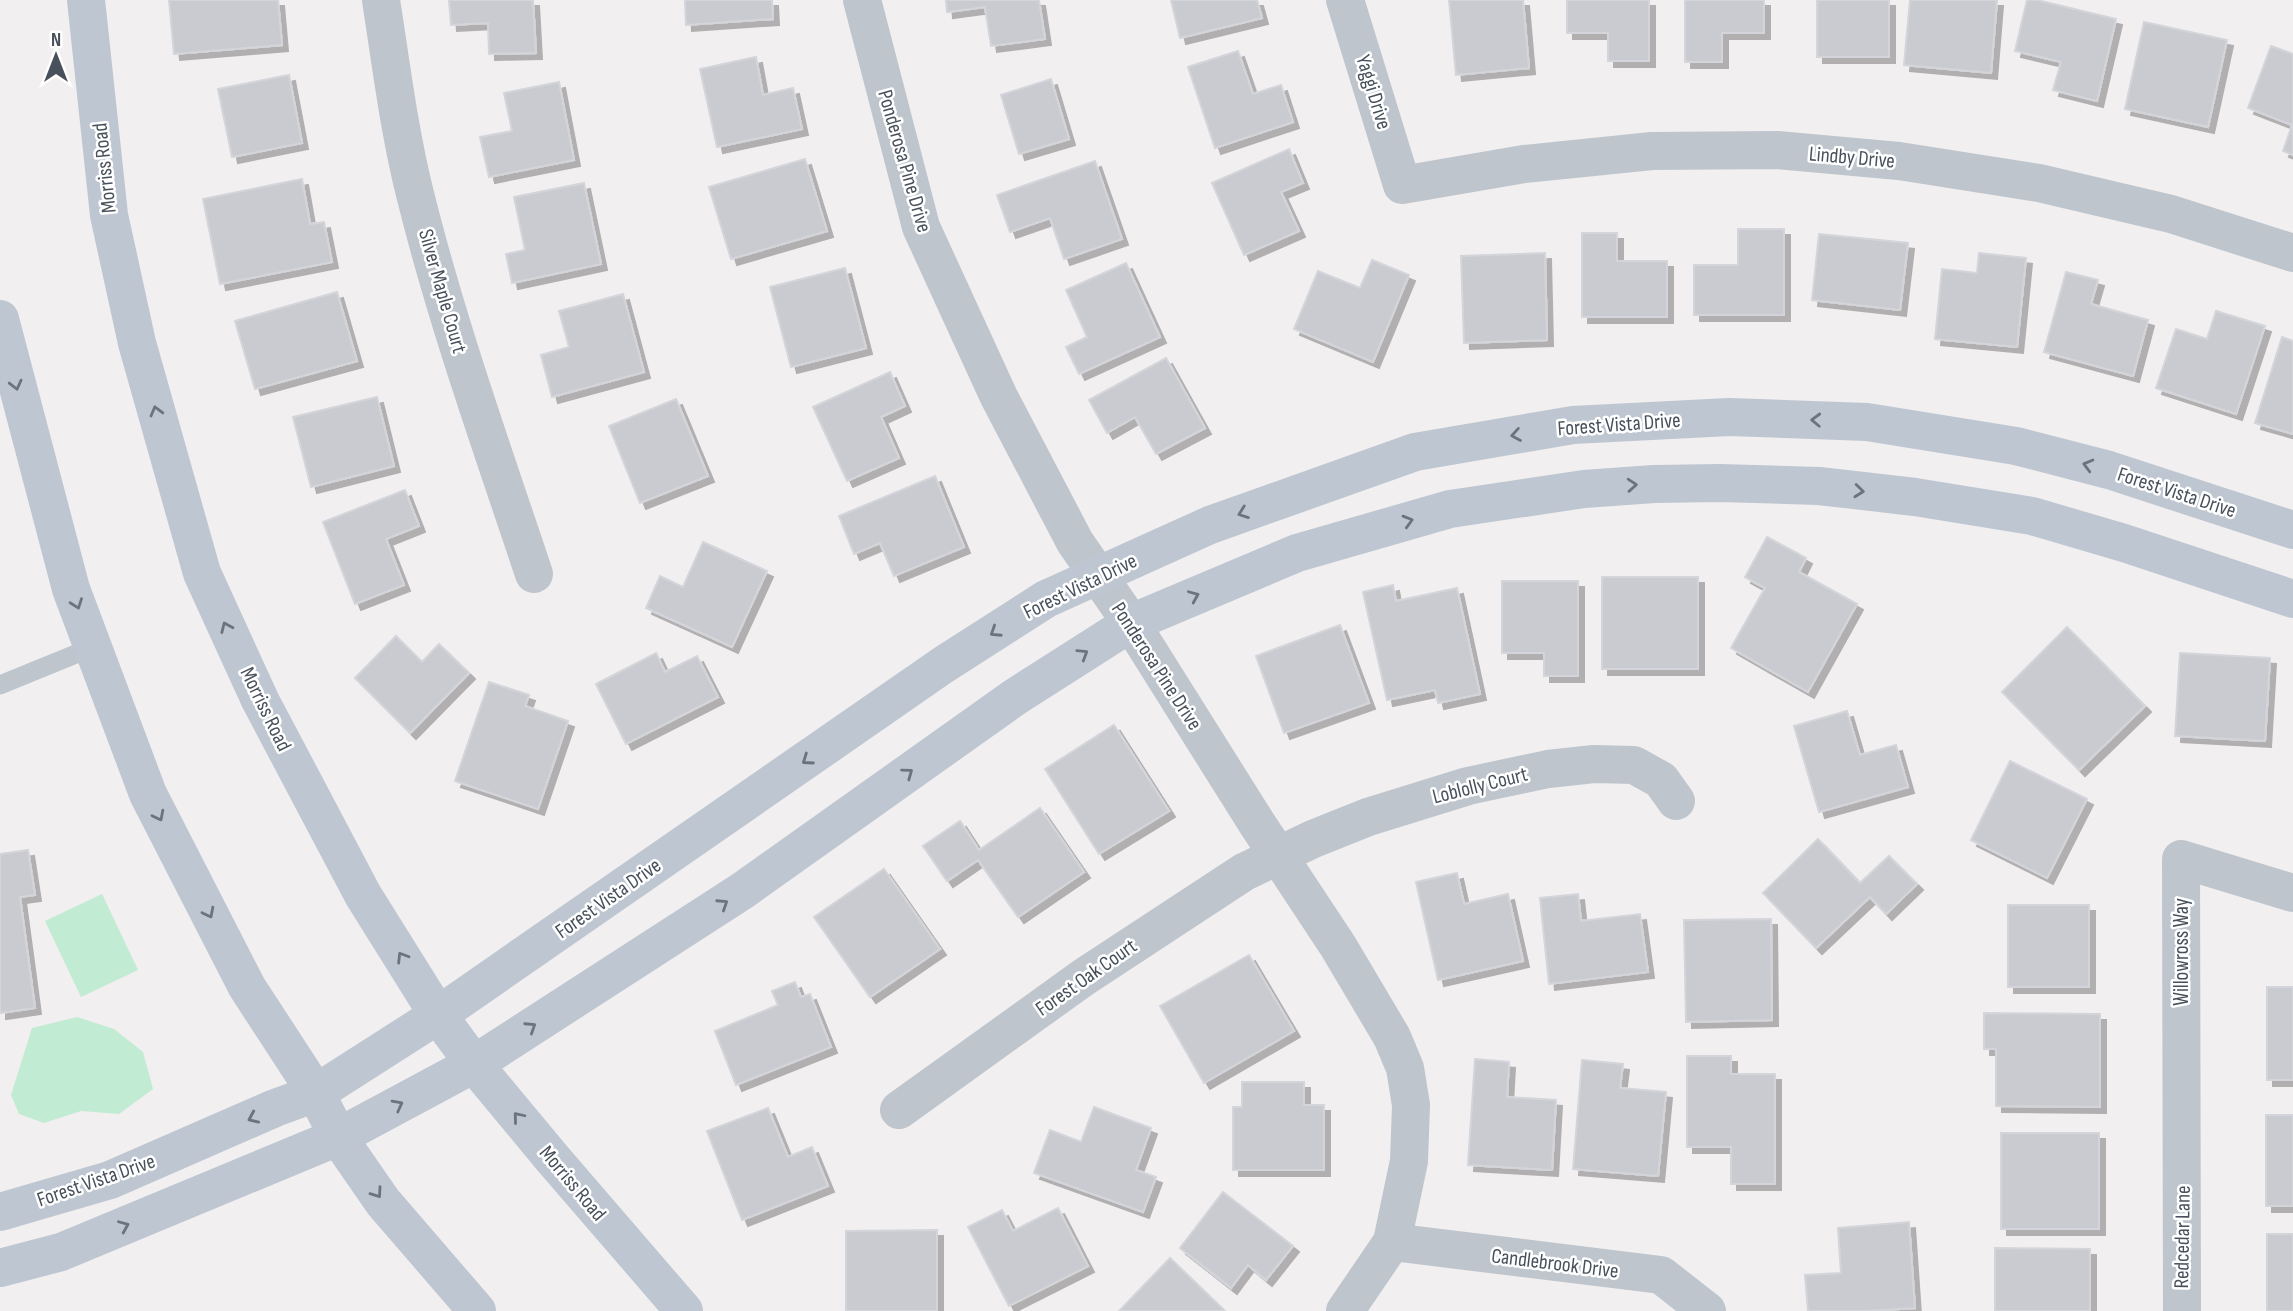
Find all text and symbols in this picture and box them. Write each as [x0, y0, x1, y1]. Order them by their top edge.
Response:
north arrow [21, 21, 91, 91]
text: N [51, 29, 61, 52]
street label: Yaggi Drive [1350, 52, 1397, 132]
street label: Ponderosa Pine Drive [872, 87, 937, 235]
street label: Morriss Road [87, 122, 122, 214]
street label: Lindby Drive [1808, 141, 1896, 174]
street label: Silver Maple Court [413, 226, 472, 356]
one-way arrow [8, 379, 22, 391]
one-way arrow [149, 405, 164, 417]
street label: Forest Vista Drive [1557, 408, 1681, 441]
one-way arrow [1810, 413, 1821, 428]
one-way arrow [1510, 427, 1522, 442]
one-way arrow [2082, 459, 2094, 473]
street label: Forest Vista Drive [2114, 462, 2239, 523]
one-way arrow [1627, 478, 1638, 493]
one-way arrow [1854, 483, 1865, 498]
one-way arrow [1237, 505, 1249, 519]
one-way arrow [1402, 515, 1414, 530]
street label: Forest Vista Drive [1019, 548, 1141, 625]
one-way arrow [1187, 591, 1199, 605]
one-way arrow [69, 598, 83, 610]
street label: Ponderosa Pine Drive [1106, 598, 1207, 735]
one-way arrow [221, 622, 235, 634]
one-way arrow [990, 623, 1003, 636]
one-way arrow [1075, 649, 1088, 662]
street label: Morriss Road [235, 663, 297, 755]
one-way arrow [802, 752, 815, 764]
street label: Loblolly Court [1430, 762, 1530, 809]
one-way arrow [900, 768, 913, 781]
one-way arrow [151, 809, 165, 821]
street label: Forest Vista Drive [551, 853, 666, 944]
street label: Willowross Way [2169, 898, 2194, 1006]
one-way arrow [715, 899, 728, 912]
one-way arrow [201, 906, 214, 918]
street label: Forest Oak Court [1031, 933, 1142, 1021]
one-way arrow [397, 952, 410, 965]
one-way arrow [523, 1022, 536, 1035]
one-way arrow [390, 1100, 403, 1113]
one-way arrow [247, 1110, 260, 1124]
one-way arrow [514, 1113, 526, 1126]
street label: Morriss Road [534, 1141, 611, 1226]
street label: Forest Vista Drive [34, 1149, 158, 1212]
one-way arrow [369, 1185, 381, 1198]
street label: Redcedar Lane [2169, 1185, 2196, 1289]
one-way arrow [117, 1220, 130, 1234]
street label: Candlebrook Drive [1490, 1243, 1620, 1284]

